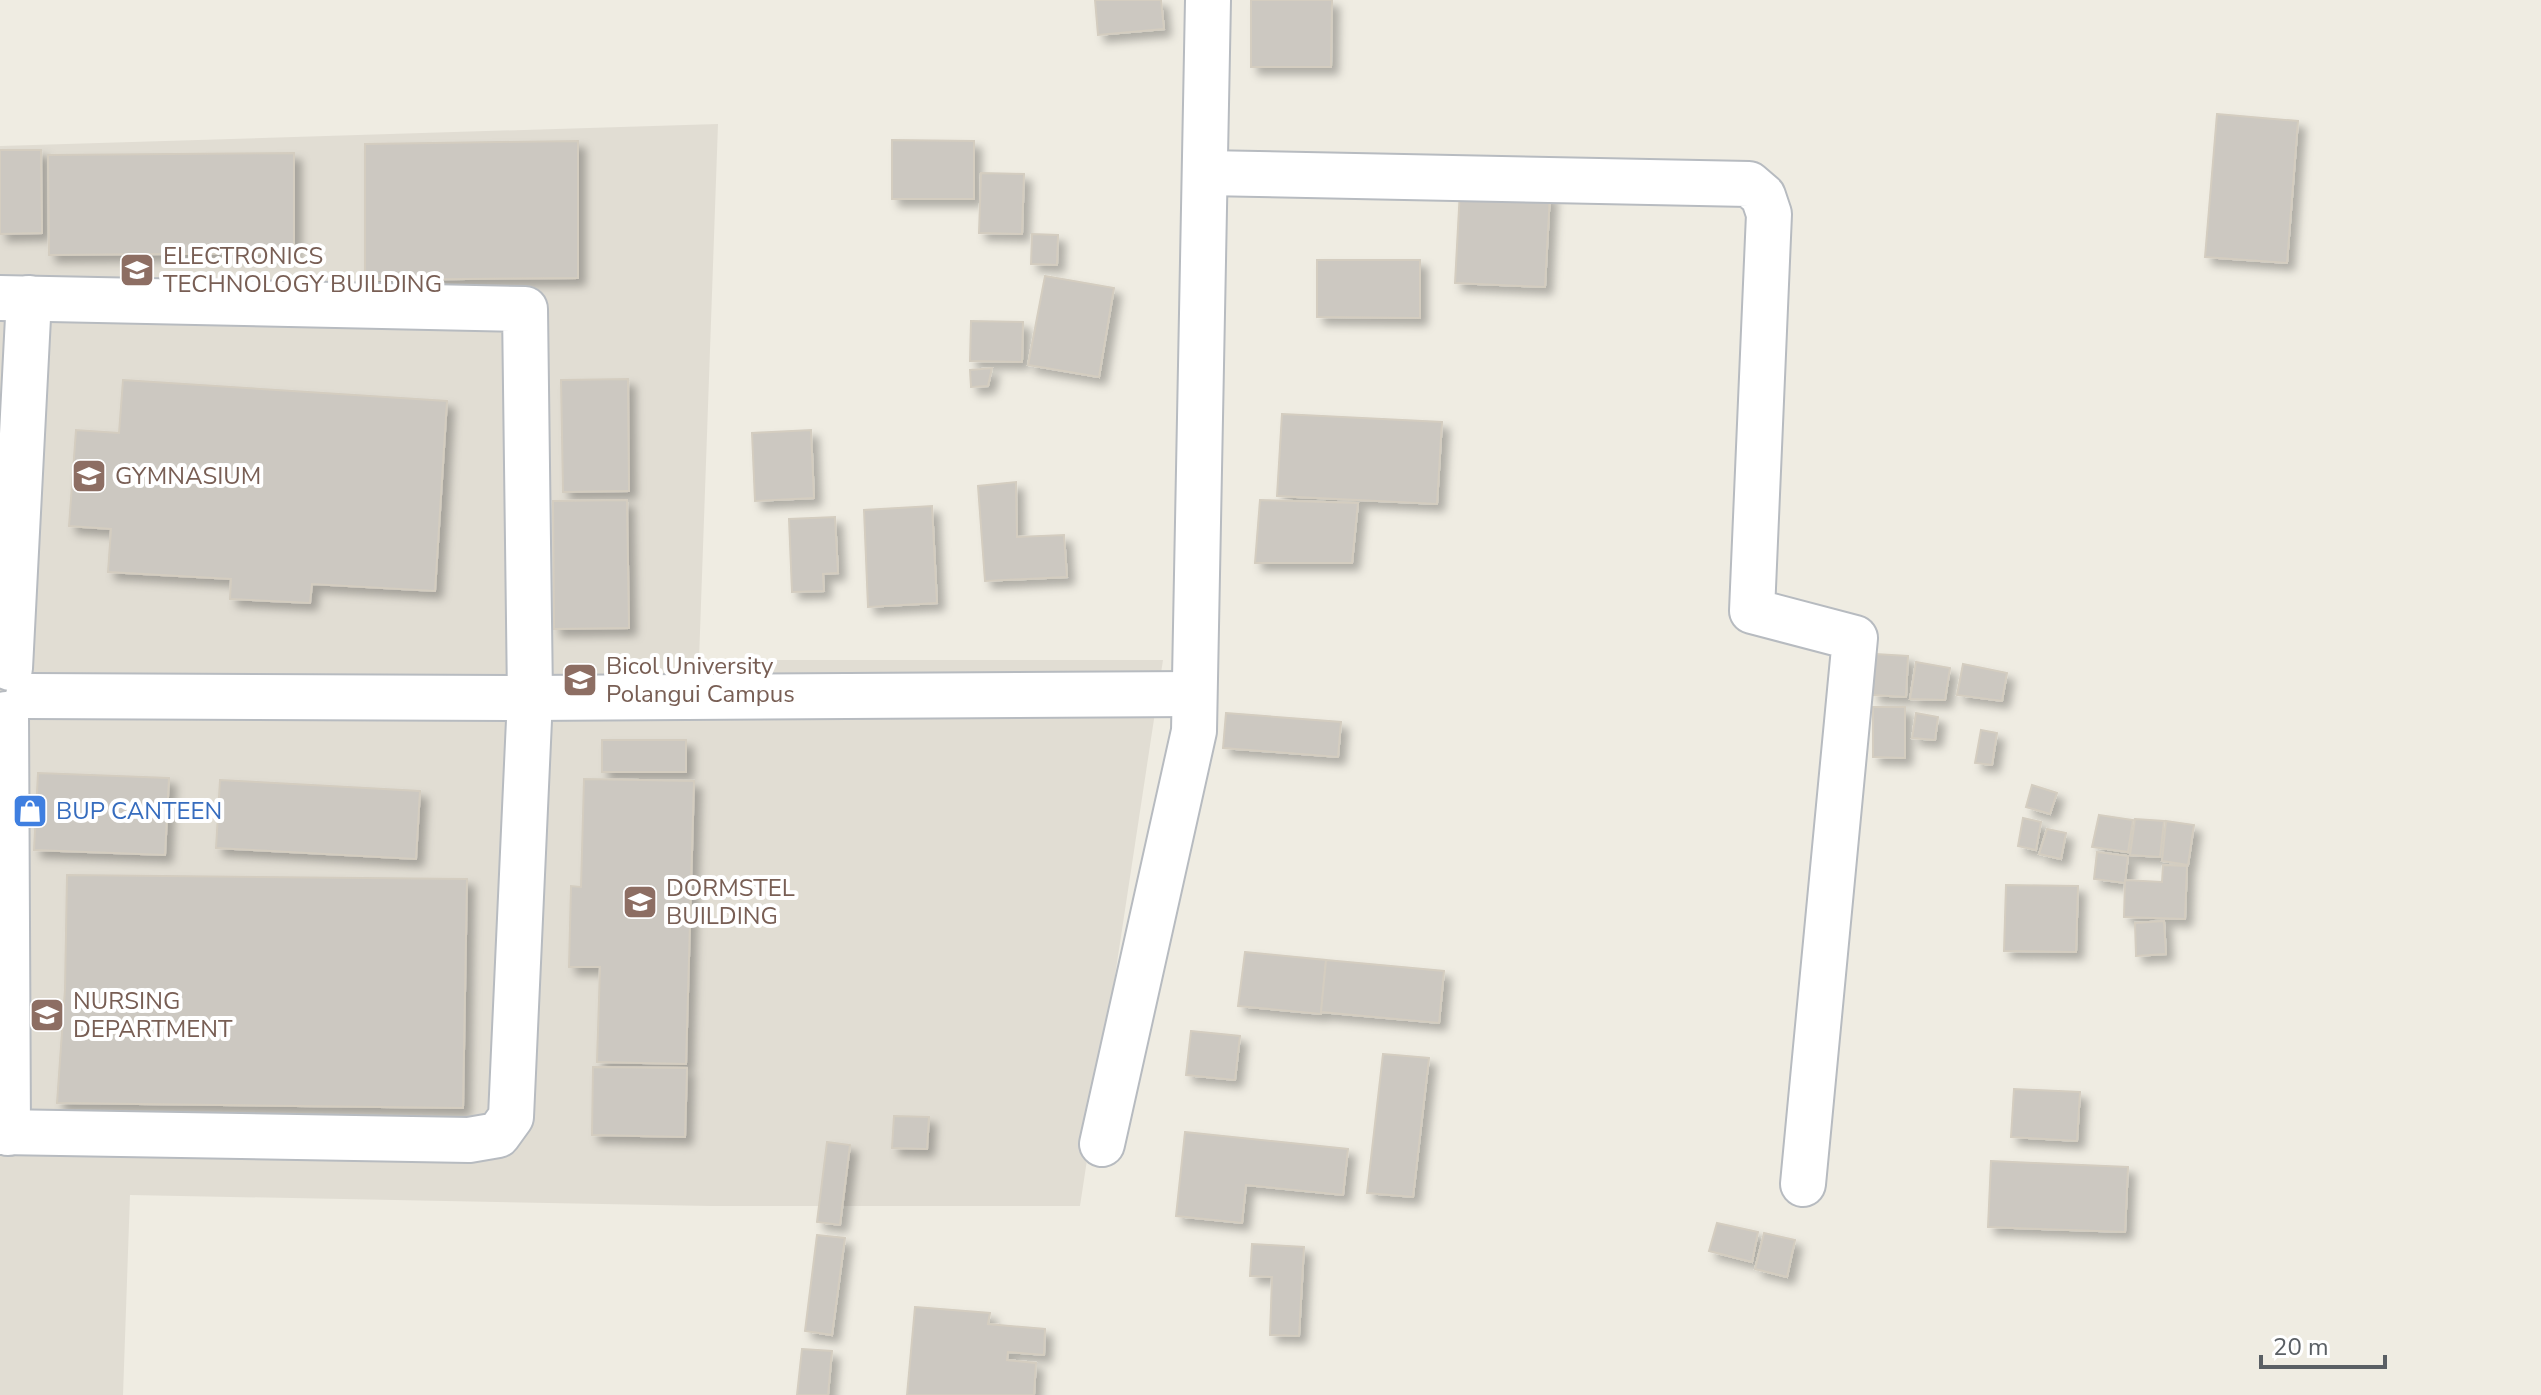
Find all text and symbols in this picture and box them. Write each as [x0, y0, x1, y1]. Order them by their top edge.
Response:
place label: ELECTRONICS TECHNOLOGY BUILDING [163, 240, 442, 300]
school or university icon: ELECTRONICS TECHNOLOGY BUILDING [118, 251, 156, 289]
school or university icon: GYMNASIUM [70, 457, 108, 495]
place label: GYMNASIUM [115, 460, 261, 492]
place label: Bicol University Polangui Campus [606, 650, 795, 710]
school or university icon: Bicol University Polangui Campus [561, 661, 599, 699]
shop icon: BUP CANTEEN [11, 792, 49, 830]
place label: BUP CANTEEN [56, 795, 222, 827]
place label: DORMSTEL BUILDING [666, 872, 795, 932]
school or university icon: DORMSTEL BUILDING [621, 883, 659, 921]
place label: NURSING DEPARTMENT [73, 985, 233, 1045]
school or university icon: NURSING DEPARTMENT [28, 996, 66, 1034]
scale bar [2261, 1319, 2385, 1369]
text: 20 m [2273, 1331, 2329, 1363]

